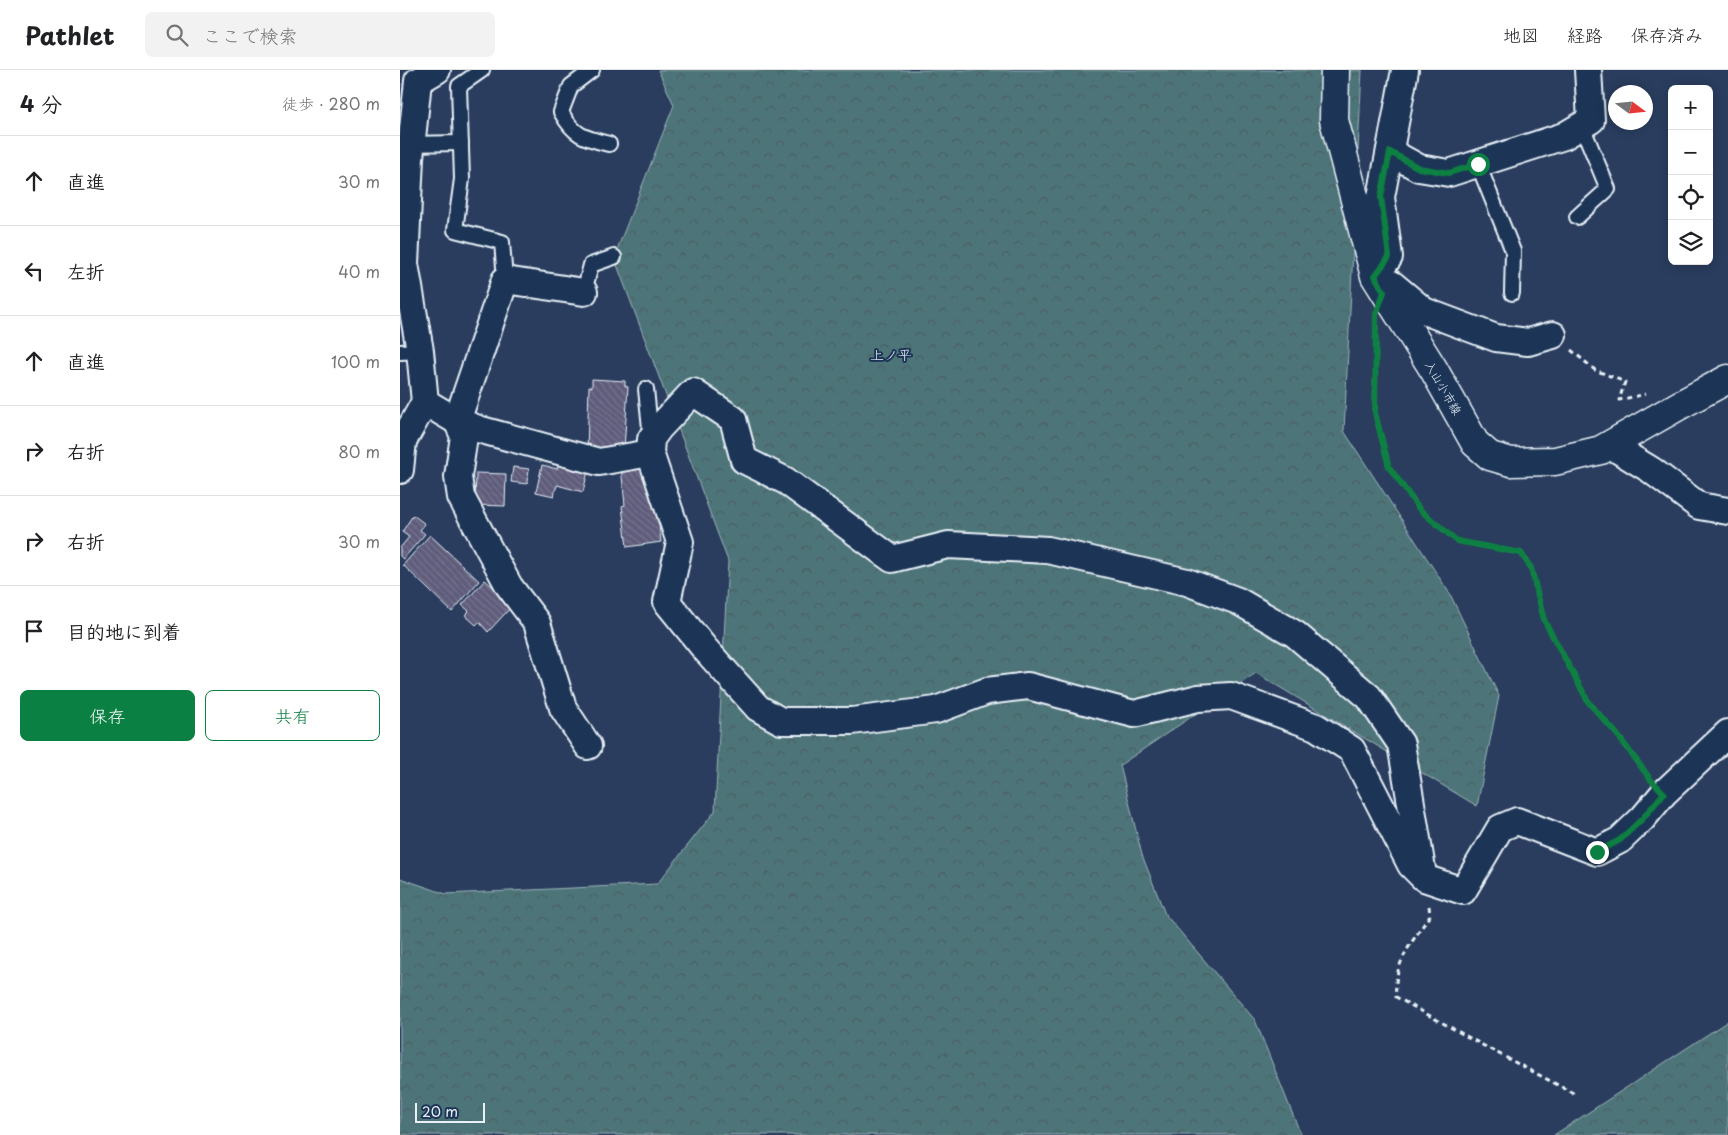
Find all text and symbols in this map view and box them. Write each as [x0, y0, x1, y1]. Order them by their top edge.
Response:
search box [145, 12, 495, 57]
text: Pathlet [25, 17, 115, 53]
icon: search [163, 21, 191, 49]
text: ここで検索 [203, 21, 298, 49]
text: 地図 [1503, 21, 1539, 48]
text: 経路 [1567, 21, 1603, 48]
text: 保存済み [1631, 21, 1703, 48]
north arrow [1608, 85, 1653, 130]
map controls [1668, 85, 1713, 265]
button: + [1668, 85, 1713, 130]
text: 4 分 [20, 87, 62, 119]
text: 徒歩 · 280 m [282, 91, 380, 115]
button: − [1668, 130, 1713, 175]
route start [1467, 153, 1490, 176]
icon: ahead [20, 167, 48, 195]
text: 直進 [67, 167, 105, 195]
text: 30 m [338, 169, 380, 193]
button: locate [1668, 175, 1713, 220]
button: layers [1668, 220, 1713, 265]
icon: left [20, 257, 48, 285]
text: 左折 [67, 257, 105, 285]
text: 40 m [338, 259, 380, 283]
district label: 上ノ平 [870, 344, 912, 365]
icon: ahead [20, 347, 48, 375]
text: 直進 [67, 347, 105, 375]
text: 100 m [331, 349, 380, 373]
street label: 入山小市線 [1421, 357, 1467, 418]
icon: right [20, 437, 48, 465]
text: 右折 [67, 437, 105, 465]
text: 80 m [338, 439, 380, 463]
icon: right [20, 527, 48, 555]
text: 右折 [67, 527, 105, 555]
text: 30 m [338, 529, 380, 553]
icon: arrive [20, 617, 48, 645]
text: 目的地に到着 [67, 617, 181, 645]
button: 保存 [20, 690, 195, 741]
button: 共有 [205, 690, 380, 741]
route end [1586, 841, 1609, 864]
scale bar [415, 1100, 485, 1123]
text: 20 m [422, 1101, 458, 1122]

